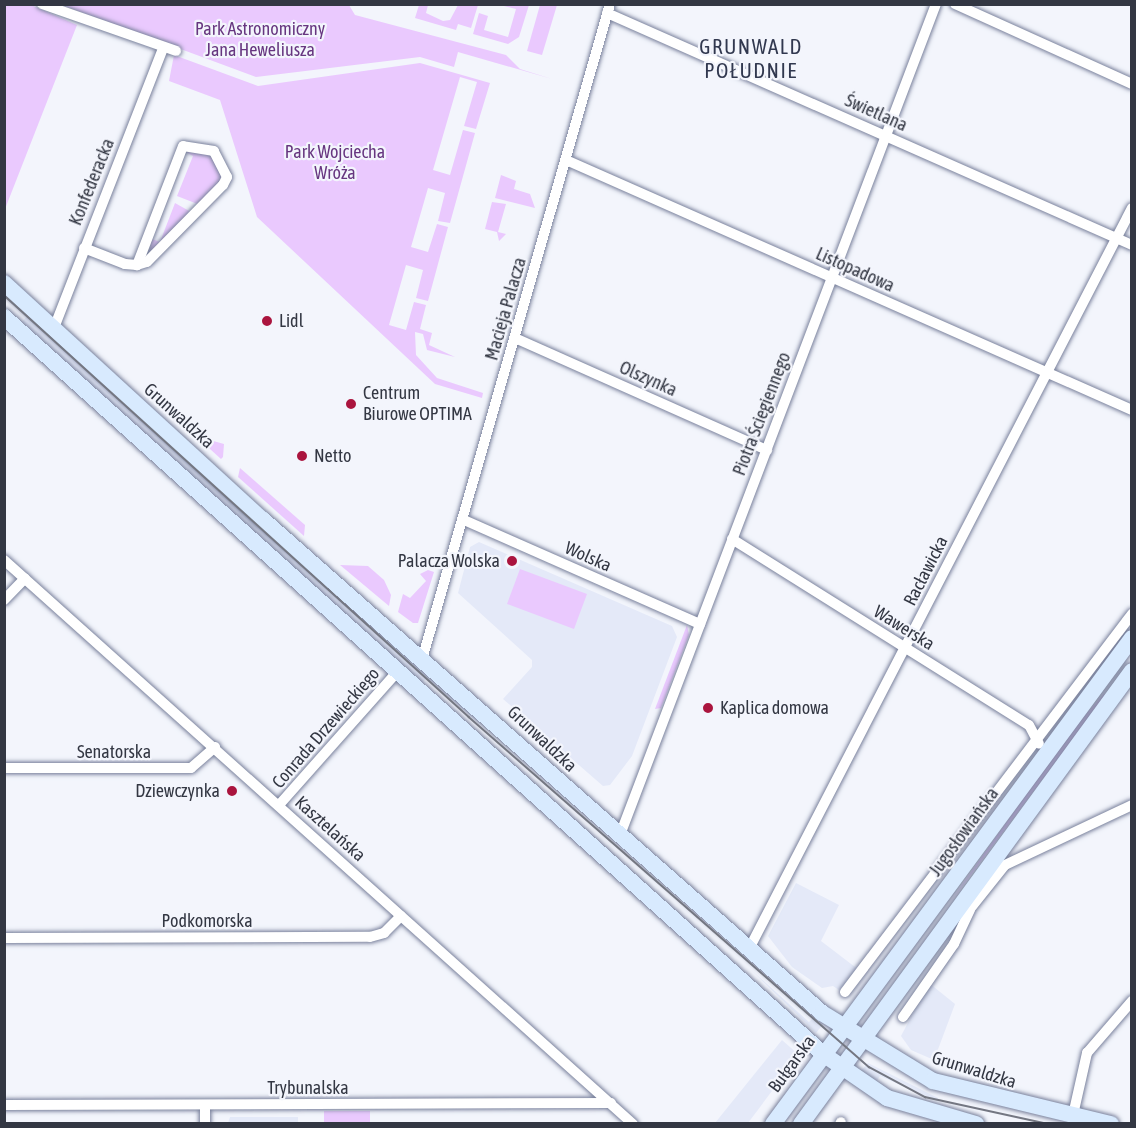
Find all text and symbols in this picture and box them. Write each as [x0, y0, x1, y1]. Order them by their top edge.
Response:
park label: Park Astronomiczny Jana Heweliusza [195, 19, 325, 62]
district label: GRUNWALD POŁUDNIE [699, 33, 803, 83]
street label: Świetlana [842, 90, 910, 136]
street label: Konfederacka [65, 135, 119, 229]
park label: Park Wojciecha Wróża [285, 142, 385, 184]
street label: Listopadowa [812, 243, 898, 297]
street label: Macieja Palacza [481, 255, 531, 363]
place label: Lidl [279, 310, 303, 332]
marker: Lidl [260, 314, 274, 328]
street label: Piotra Ściegiennego [729, 349, 795, 479]
street label: Olszynka [616, 357, 680, 401]
street label: Grunwaldzka [139, 379, 219, 453]
place label: Centrum Biurowe OPTIMA [363, 383, 472, 426]
marker: Centrum Biurowe OPTIMA [344, 397, 358, 411]
place label: Netto [314, 445, 351, 467]
marker: Netto [295, 449, 309, 463]
street label: Racławicka [899, 533, 953, 609]
street label: Wolska [562, 537, 614, 577]
place label: Palacza Wolska [398, 550, 500, 572]
marker: Palacza Wolska [505, 554, 519, 568]
street label: Wawerska [870, 601, 938, 655]
street label: Conrada Drzewieckiego [268, 663, 384, 793]
place label: Kaplica domowa [720, 697, 829, 719]
street label: Grunwaldzka [503, 701, 581, 777]
marker: Kaplica domowa [701, 701, 715, 715]
street label: Senatorska [77, 741, 151, 763]
place label: Dziewczynka [135, 780, 220, 802]
marker: Dziewczynka [225, 784, 239, 798]
street label: Jugosłowiańska [925, 784, 1003, 880]
street label: Kasztelańska [290, 792, 370, 866]
street label: Podkomorska [161, 910, 253, 932]
street label: Bułgarska [764, 1031, 820, 1097]
street label: Grunwaldzka [929, 1047, 1019, 1093]
street label: Trybunalska [267, 1077, 349, 1099]

